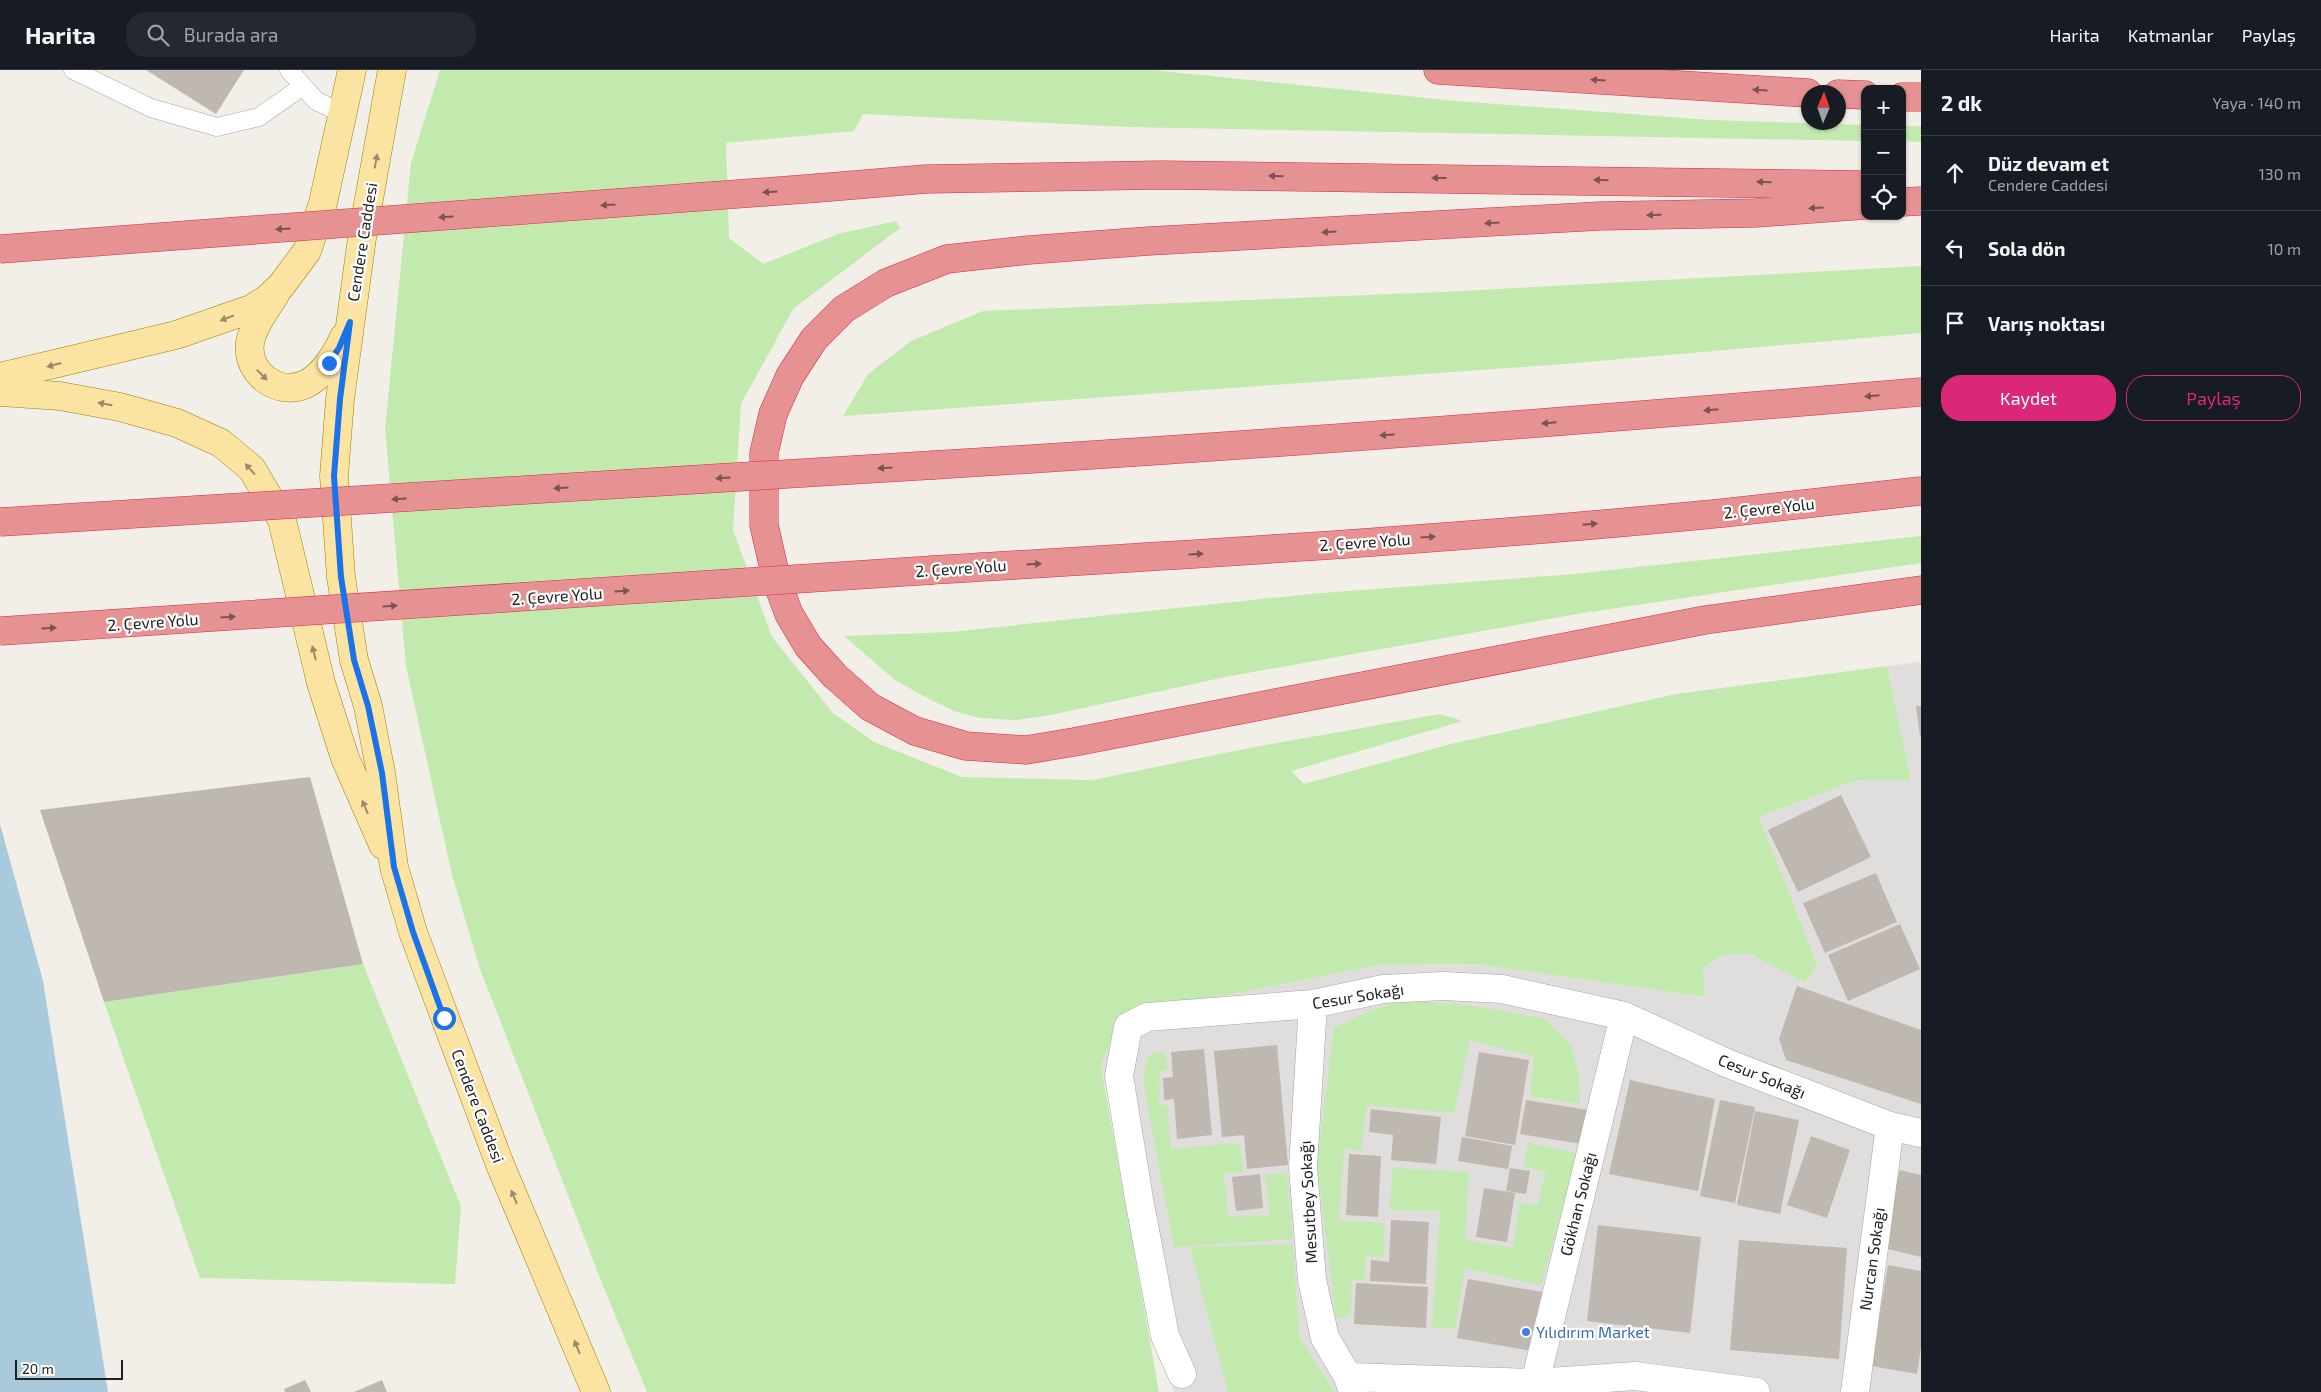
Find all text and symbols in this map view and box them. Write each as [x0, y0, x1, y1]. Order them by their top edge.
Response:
search box [126, 12, 476, 57]
text: Harita [25, 20, 96, 49]
icon: search [144, 21, 172, 49]
text: Burada ara [184, 23, 278, 46]
text: Harita [2049, 24, 2100, 46]
text: Katmanlar [2128, 24, 2214, 46]
text: Paylaş [2242, 24, 2296, 46]
one-way arrow [1589, 75, 1605, 83]
one-way arrow [1752, 85, 1768, 93]
north arrow [1801, 85, 1846, 130]
map controls [1861, 85, 1906, 220]
button: + [1861, 85, 1906, 130]
text: 2 dk [1941, 90, 1982, 115]
text: Yaya · 140 m [2212, 93, 2301, 112]
button: − [1861, 130, 1906, 175]
text: Düz devam et [1988, 152, 2109, 175]
one-way arrow [372, 153, 380, 169]
icon: ahead [1941, 159, 1969, 187]
text: 130 m [2259, 164, 2301, 183]
one-way arrow [1268, 172, 1284, 180]
one-way arrow [1430, 174, 1446, 182]
button: locate [1861, 175, 1906, 220]
text: Cendere Caddesi [1988, 175, 2108, 194]
one-way arrow [1593, 176, 1609, 184]
one-way arrow [1755, 178, 1771, 186]
street label: Cendere Caddesi [343, 181, 380, 303]
one-way arrow [761, 189, 777, 197]
one-way arrow [599, 201, 615, 209]
one-way arrow [1808, 205, 1824, 213]
one-way arrow [1646, 211, 1662, 219]
one-way arrow [437, 213, 453, 221]
one-way arrow [1483, 219, 1499, 227]
one-way arrow [275, 225, 291, 233]
one-way arrow [1321, 228, 1337, 236]
icon: left [1941, 234, 1969, 262]
text: Sola dön [1988, 237, 2065, 260]
text: 10 m [2267, 239, 2301, 258]
icon: arrive [1941, 309, 1969, 337]
text: Varış noktası [1988, 312, 2105, 335]
one-way arrow [220, 315, 235, 322]
route end [318, 352, 341, 375]
one-way arrow [46, 361, 61, 369]
one-way arrow [256, 369, 268, 381]
button: Kaydet [1941, 375, 2116, 421]
button: Paylaş [2126, 375, 2301, 421]
one-way arrow [1864, 392, 1880, 400]
one-way arrow [96, 399, 112, 407]
one-way arrow [1702, 406, 1718, 414]
one-way arrow [1540, 420, 1556, 428]
one-way arrow [1378, 432, 1394, 440]
one-way arrow [244, 463, 256, 475]
one-way arrow [877, 464, 893, 472]
one-way arrow [715, 474, 731, 482]
one-way arrow [553, 484, 569, 492]
street label: 2. Çevre Yolu [1723, 493, 1815, 523]
one-way arrow [391, 495, 407, 503]
one-way arrow [1582, 520, 1598, 528]
street label: 2. Çevre Yolu [1319, 529, 1411, 555]
one-way arrow [1420, 533, 1436, 541]
one-way arrow [1189, 549, 1205, 557]
street label: 2. Çevre Yolu [915, 555, 1007, 581]
one-way arrow [1026, 559, 1042, 567]
street label: 2. Çevre Yolu [511, 583, 603, 609]
one-way arrow [615, 587, 631, 595]
one-way arrow [383, 602, 399, 610]
street label: 2. Çevre Yolu [107, 609, 199, 635]
one-way arrow [221, 612, 237, 620]
one-way arrow [41, 624, 57, 632]
one-way arrow [310, 646, 318, 661]
one-way arrow [361, 800, 369, 814]
street label: Cesur Sokağı [1311, 979, 1405, 1012]
route start [433, 1007, 456, 1030]
street label: Cendere Caddesi [448, 1046, 509, 1165]
street label: Cesur Sokağı [1716, 1049, 1809, 1102]
street label: Mesutbey Sokağı [1295, 1140, 1320, 1264]
street label: Gökhan Sokağı [1555, 1150, 1600, 1258]
one-way arrow [510, 1190, 518, 1204]
street label: Nurcan Sokağı [1855, 1206, 1888, 1312]
place label: Yılıdırım Market [1536, 1322, 1650, 1341]
marker: Yılıdırım Market [1520, 1326, 1532, 1338]
one-way arrow [573, 1340, 581, 1354]
scale bar [15, 1357, 122, 1380]
text: 20 m [22, 1360, 54, 1377]

